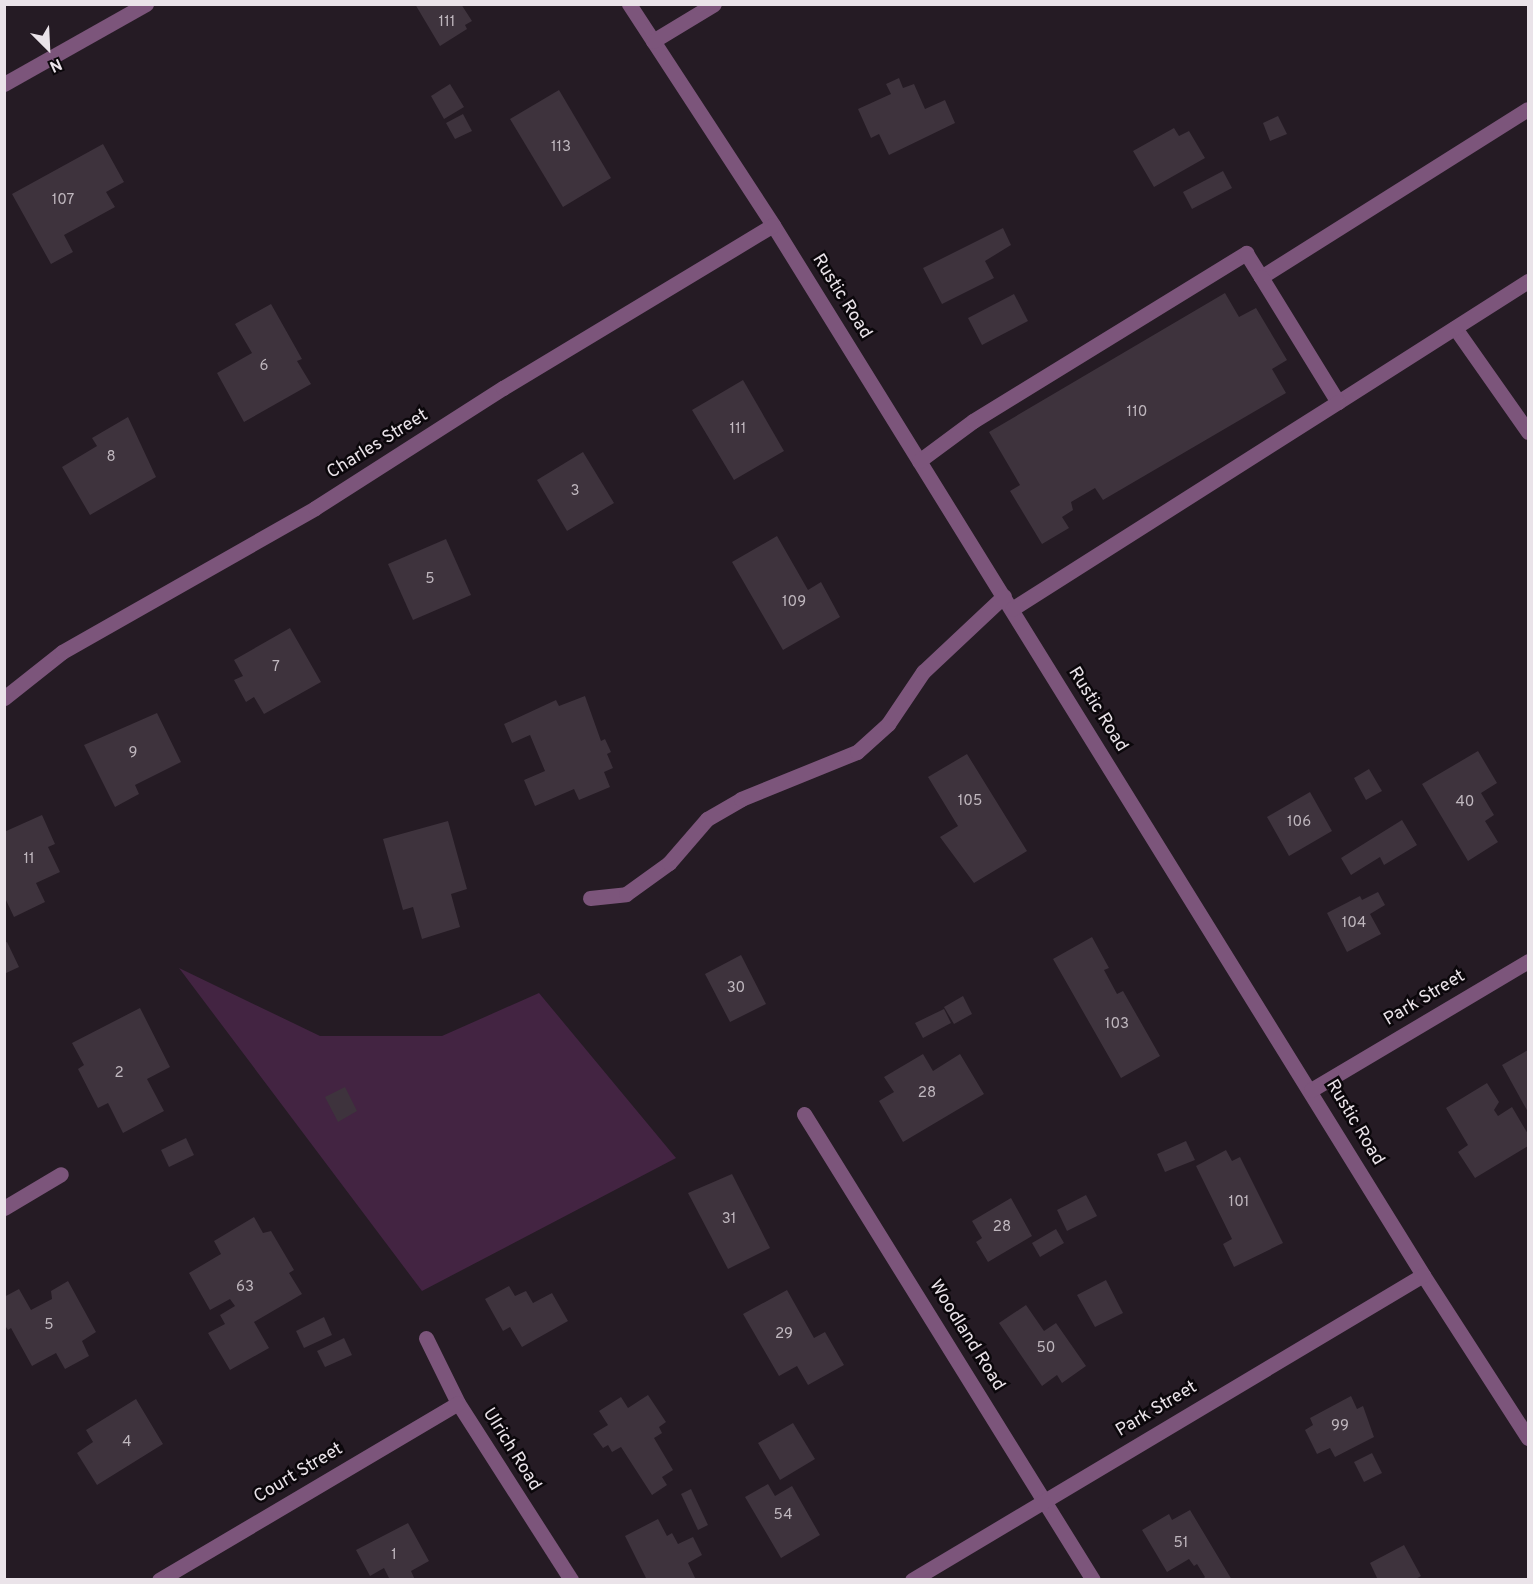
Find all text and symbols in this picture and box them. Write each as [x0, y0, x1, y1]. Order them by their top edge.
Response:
house number: 111 [439, 14, 455, 32]
north arrow [18, 18, 78, 78]
text: N [46, 53, 65, 76]
house number: 113 [551, 139, 571, 157]
house number: 107 [52, 192, 74, 210]
street label: Rustic Road [806, 251, 876, 343]
house number: 6 [260, 358, 268, 376]
house number: 110 [1127, 404, 1147, 422]
street label: Charles Street [324, 405, 432, 485]
house number: 111 [730, 421, 746, 439]
house number: 8 [106, 449, 116, 467]
house number: 3 [570, 483, 580, 501]
house number: 5 [425, 571, 435, 589]
house number: 109 [782, 594, 806, 612]
house number: 7 [272, 659, 280, 677]
street label: Rustic Road [1062, 664, 1132, 756]
house number: 9 [129, 745, 137, 763]
house number: 105 [958, 793, 982, 811]
house number: 40 [1456, 794, 1474, 812]
house number: 106 [1287, 814, 1311, 832]
house number: 11 [23, 851, 35, 869]
house number: 104 [1342, 915, 1366, 933]
street label: Park Street [1380, 966, 1470, 1032]
house number: 30 [727, 980, 745, 998]
house number: 103 [1105, 1016, 1129, 1034]
house number: 2 [114, 1065, 124, 1083]
street label: Rustic Road [1320, 1076, 1388, 1170]
house number: 28 [918, 1085, 936, 1103]
house number: 101 [1229, 1194, 1249, 1212]
house number: 31 [722, 1211, 736, 1229]
house number: 28 [993, 1219, 1011, 1237]
street label: Woodland Road [923, 1277, 1009, 1395]
house number: 63 [236, 1279, 254, 1297]
house number: 5 [44, 1317, 54, 1335]
house number: 29 [775, 1326, 793, 1344]
house number: 50 [1037, 1340, 1055, 1358]
street label: Park Street [1112, 1377, 1202, 1443]
street label: Ulrich Road [477, 1405, 545, 1495]
house number: 99 [1331, 1418, 1349, 1436]
house number: 4 [122, 1434, 132, 1452]
street label: Court Street [251, 1439, 347, 1509]
house number: 54 [774, 1507, 792, 1525]
house number: 51 [1174, 1535, 1188, 1553]
house number: 1 [391, 1547, 397, 1565]

